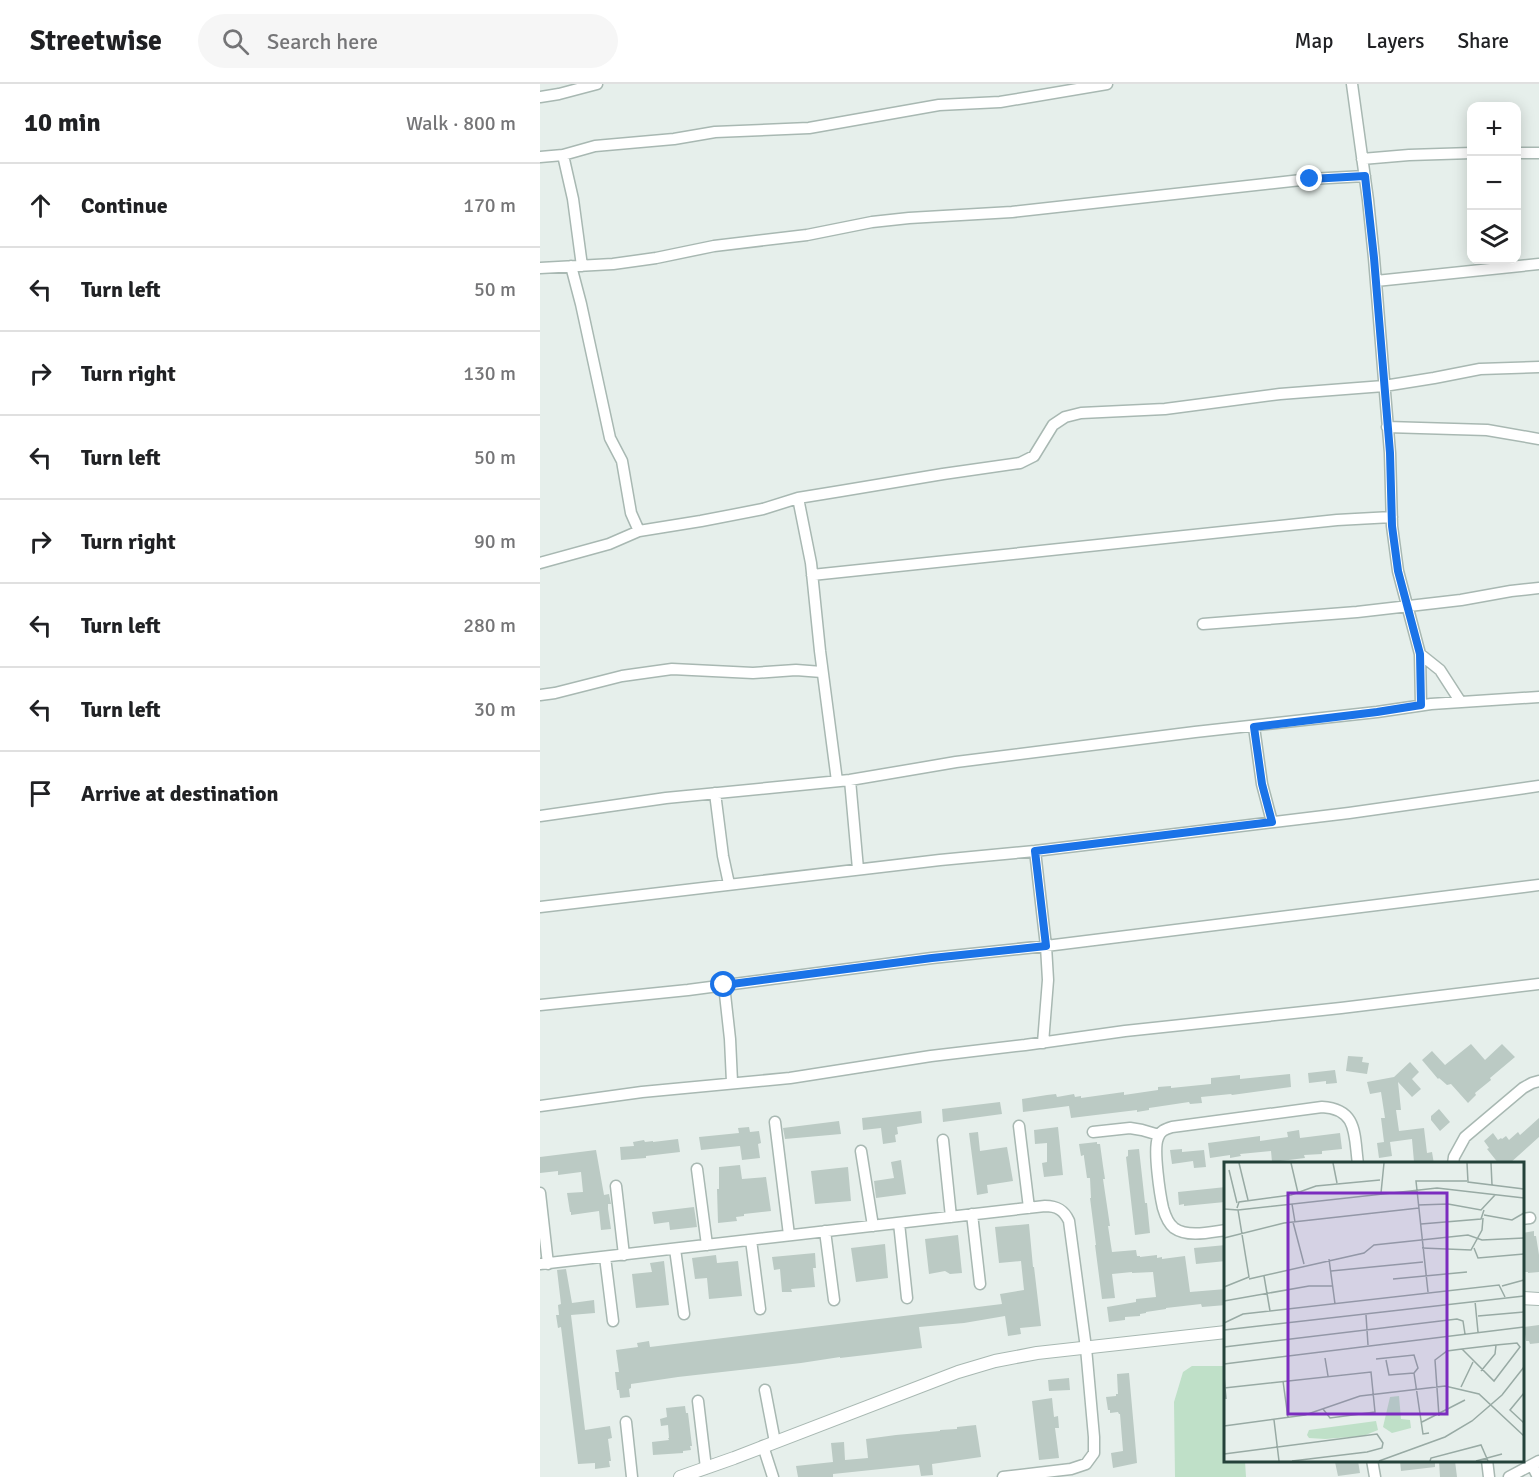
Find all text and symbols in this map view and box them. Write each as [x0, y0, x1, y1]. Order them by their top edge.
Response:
search box [198, 14, 618, 68]
text: Streetwise [30, 24, 162, 58]
icon: search [219, 25, 252, 58]
text: Search here [267, 28, 378, 55]
text: Map [1295, 28, 1333, 54]
text: Layers [1366, 28, 1424, 54]
text: Share [1457, 28, 1509, 54]
map controls [1467, 102, 1521, 264]
button: + [1467, 102, 1521, 156]
text: 10 min [24, 107, 101, 139]
text: Walk · 800 m [406, 111, 516, 136]
button: − [1467, 156, 1521, 210]
route end [1296, 165, 1322, 191]
icon: ahead [24, 189, 57, 222]
text: Continue [81, 192, 168, 219]
text: 170 m [463, 193, 516, 218]
button: layers [1467, 210, 1521, 264]
icon: left [24, 273, 57, 306]
text: Turn left [81, 276, 161, 303]
text: 50 m [474, 277, 516, 302]
icon: right [24, 357, 57, 390]
text: Turn right [81, 360, 176, 387]
text: 130 m [463, 361, 516, 386]
icon: left [24, 441, 57, 474]
text: Turn left [81, 444, 161, 471]
text: 50 m [474, 445, 516, 470]
icon: right [24, 525, 57, 558]
text: Turn right [81, 528, 176, 555]
text: 90 m [474, 529, 516, 554]
icon: left [24, 609, 57, 642]
text: Turn left [81, 612, 161, 639]
text: 280 m [463, 613, 516, 638]
icon: left [24, 693, 57, 726]
text: Turn left [81, 696, 161, 723]
text: 30 m [474, 697, 516, 722]
icon: arrive [24, 777, 57, 810]
text: Arrive at destination [81, 780, 278, 807]
route start [710, 971, 736, 997]
inset map [1224, 1162, 1524, 1462]

